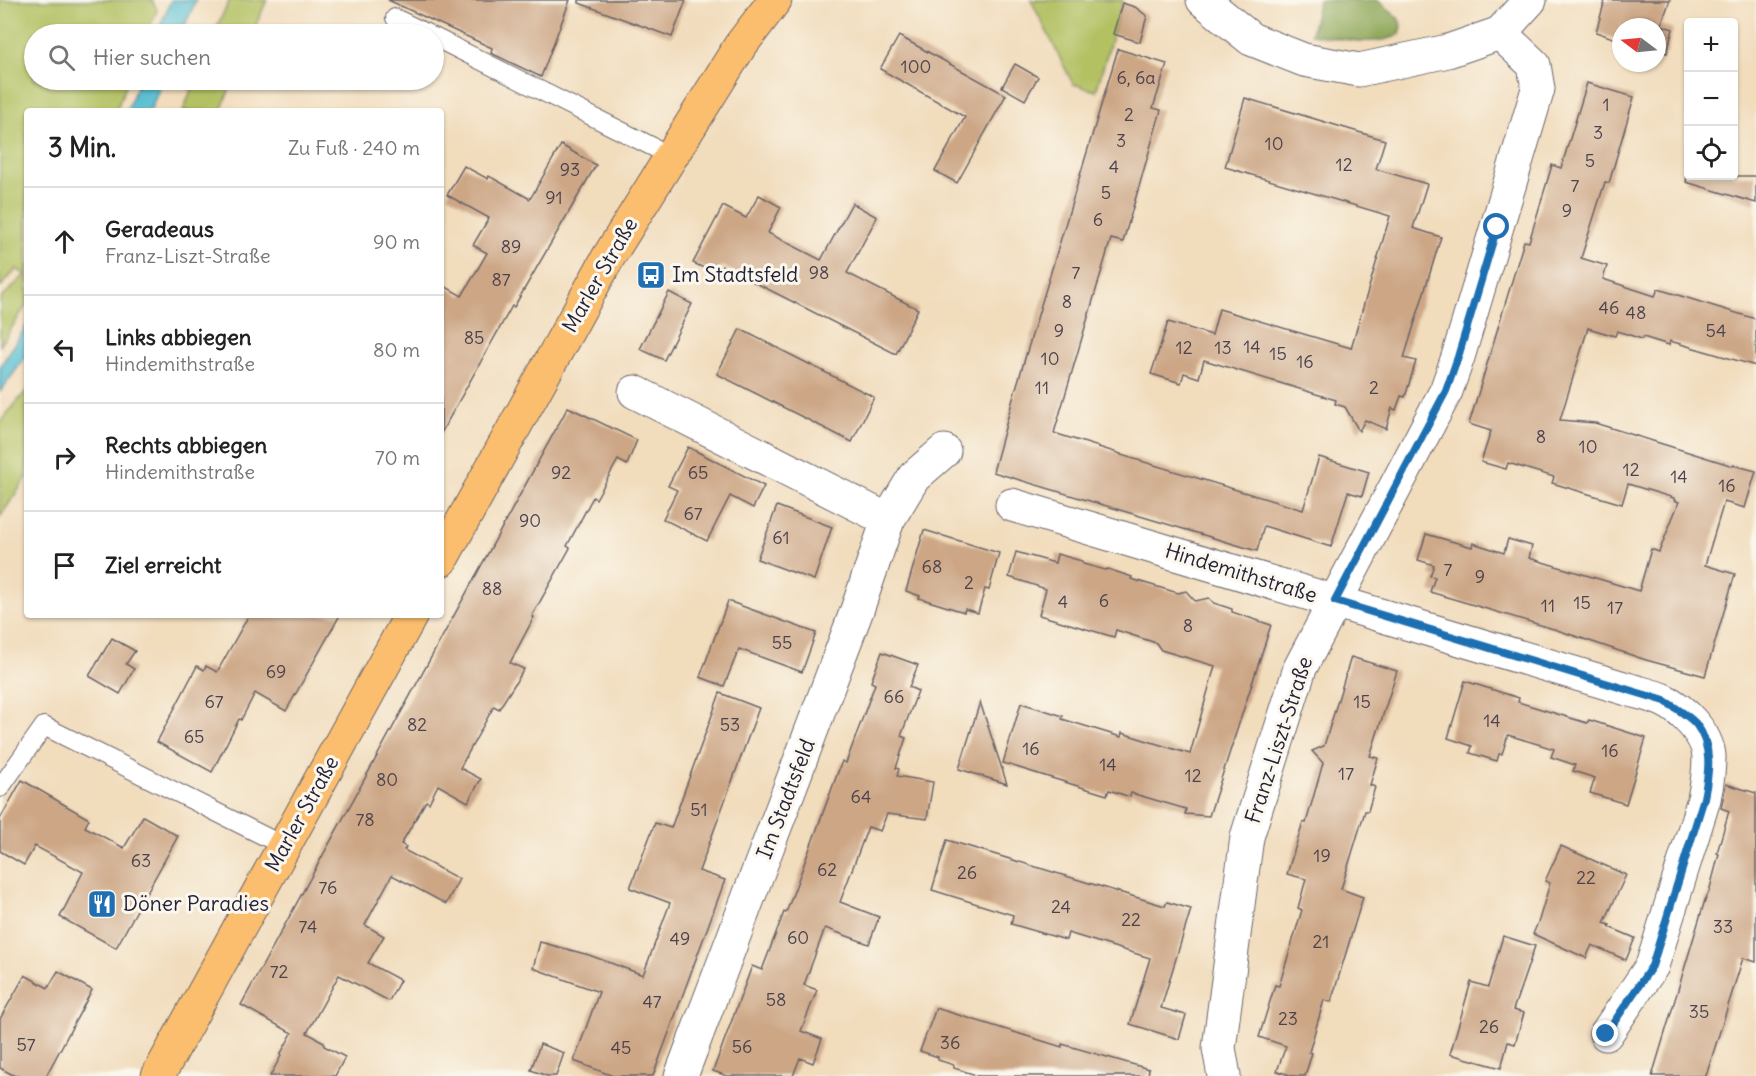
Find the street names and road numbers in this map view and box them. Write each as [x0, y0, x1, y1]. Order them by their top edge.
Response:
street label: Marler Straße [556, 212, 643, 337]
street label: Hindemithstraße [1162, 537, 1320, 608]
street label: Franz-Liszt-Straße [1239, 653, 1318, 827]
street label: Im Stadtsfeld [750, 735, 821, 863]
street label: Marler Straße [259, 751, 345, 876]

